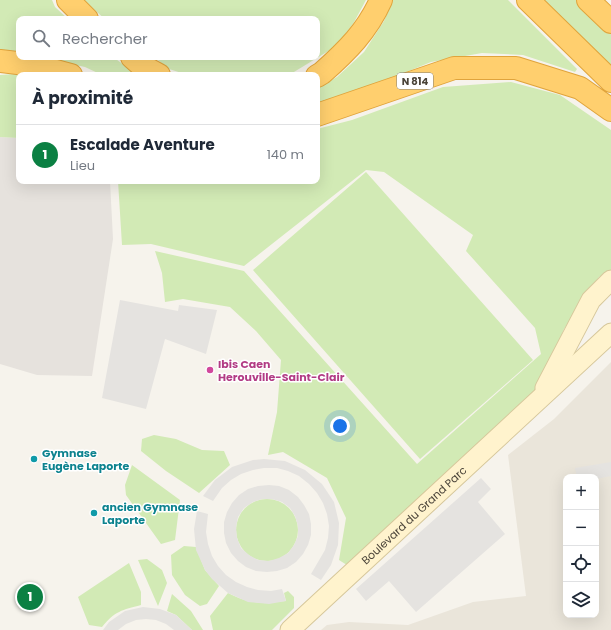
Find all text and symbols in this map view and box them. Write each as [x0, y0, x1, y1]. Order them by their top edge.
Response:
search box [16, 16, 320, 60]
icon: search [30, 27, 52, 49]
text: Rechercher [62, 28, 148, 49]
road number: N 814 [397, 73, 433, 89]
text: À proximité [32, 86, 133, 110]
text: Escalade Aventure [70, 134, 215, 155]
text: 1 [43, 145, 47, 164]
text: 140 m [267, 145, 304, 164]
text: Lieu [70, 156, 95, 175]
place label: Ibis Caen Herouville-Saint-Clair [218, 356, 345, 385]
marker: Ibis Caen Herouville-Saint-Clair [205, 365, 215, 375]
your location [330, 416, 350, 436]
place label: Gymnase Eugène Laporte [42, 445, 129, 474]
marker: Gymnase Eugène Laporte [29, 454, 39, 464]
street label: Boulevard du Grand Parc [358, 462, 470, 568]
map controls [563, 474, 599, 618]
button: + [563, 474, 599, 510]
place label: ancien Gymnase Laporte [102, 499, 198, 528]
marker: ancien Gymnase Laporte [89, 508, 99, 518]
button: − [563, 510, 599, 546]
button: locate [563, 546, 599, 582]
pin: 1 [17, 582, 43, 612]
button: layers [563, 582, 599, 618]

